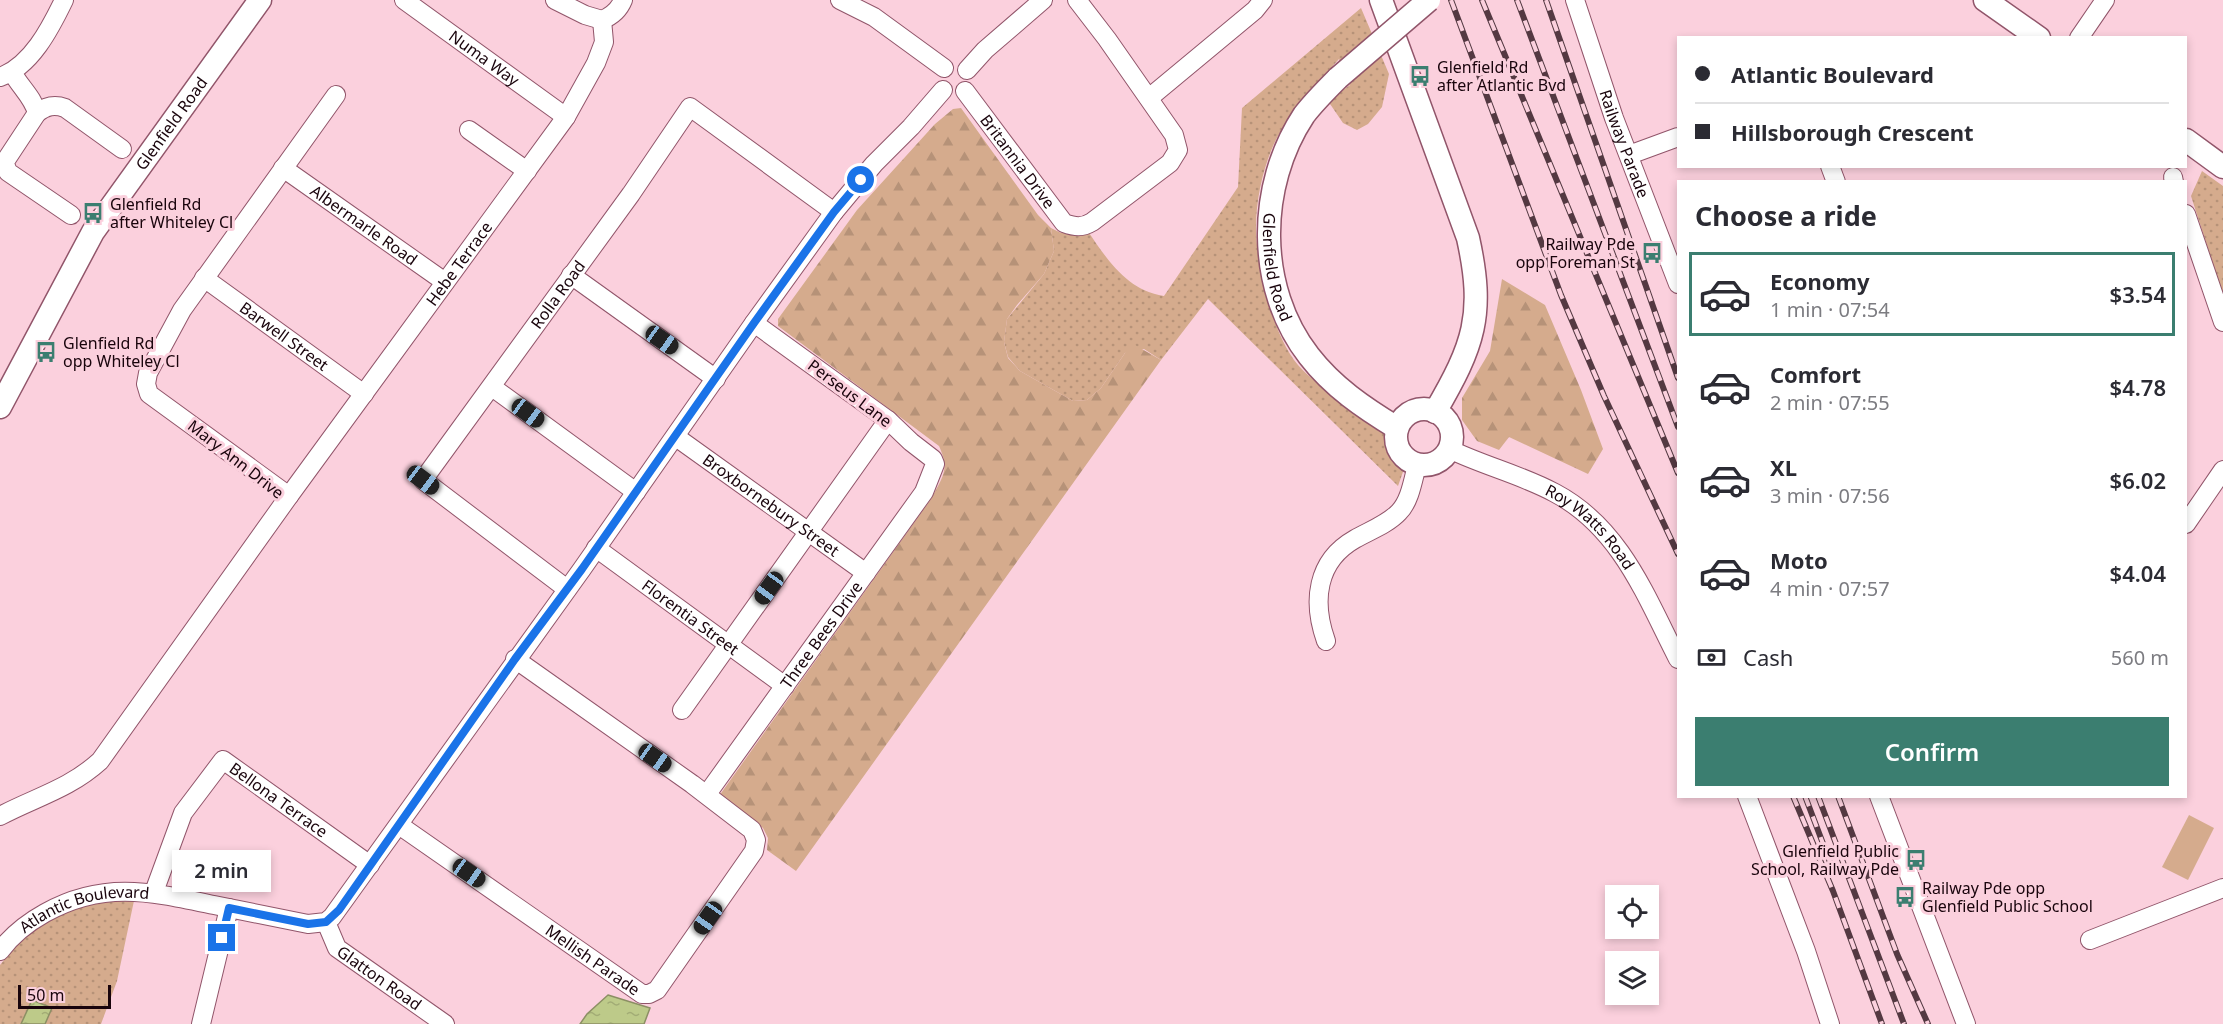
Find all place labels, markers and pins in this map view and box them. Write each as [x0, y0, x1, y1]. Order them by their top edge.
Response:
place label: Glenfield Rd after Atlantic Bvd [1437, 56, 1566, 96]
bus stop icon: Glenfield Rd after Atlantic Bvd [1408, 64, 1432, 88]
place label: Glenfield Rd after Whiteley Cl [110, 193, 233, 233]
bus stop icon: Glenfield Rd after Whiteley Cl [81, 201, 105, 225]
place label: Railway Pde opp Foreman St [1516, 233, 1635, 273]
bus stop icon: Railway Pde opp Foreman St [1640, 241, 1664, 265]
place label: Glenfield Rd opp Whiteley Cl [63, 332, 180, 372]
bus stop icon: Glenfield Rd opp Whiteley Cl [34, 340, 58, 364]
place label: Glenfield Public School, Railway Pde [1751, 840, 1899, 880]
bus stop icon: Glenfield Public School, Railway Pde [1904, 848, 1928, 872]
place label: Railway Pde opp Glenfield Public School [1922, 877, 2093, 917]
bus stop icon: Railway Pde opp Glenfield Public School [1893, 885, 1917, 909]

